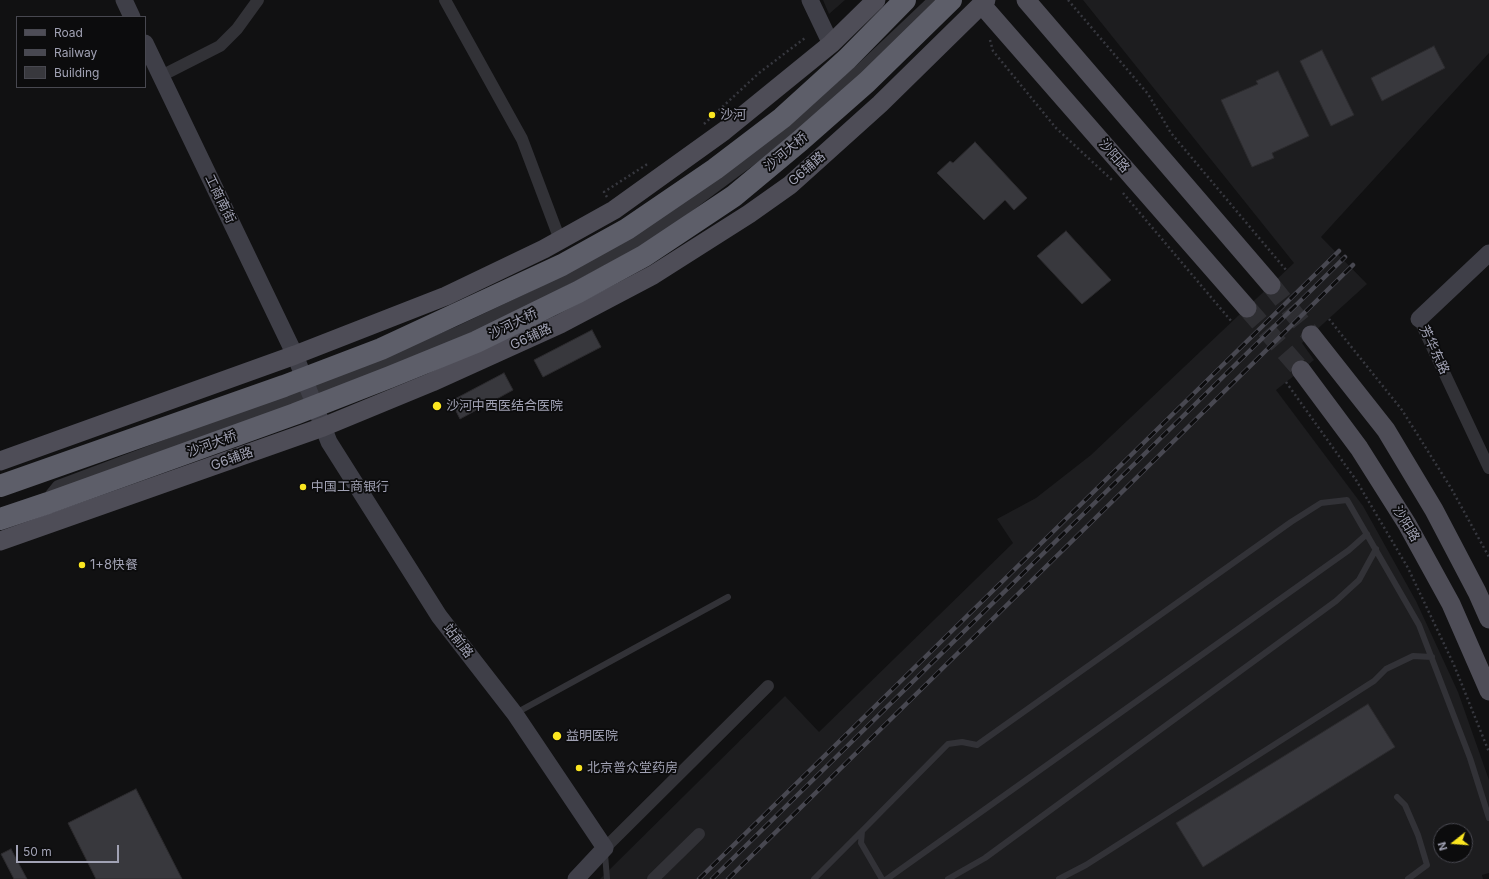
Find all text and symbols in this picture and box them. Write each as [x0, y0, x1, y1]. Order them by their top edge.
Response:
legend [16, 16, 146, 88]
text: Road [54, 25, 83, 40]
text: Railway [54, 45, 97, 60]
text: Building [54, 65, 99, 80]
place label: 沙河 [720, 107, 746, 123]
marker: 沙河 [707, 110, 717, 120]
street label: 沙河大桥 [761, 129, 811, 175]
street label: 沙阳路 [1095, 136, 1133, 176]
street label: G6辅路 [785, 149, 829, 189]
street label: 工商南街 [202, 172, 238, 226]
street label: 沙河大桥 [486, 306, 540, 342]
street label: G6辅路 [508, 321, 554, 353]
street label: 芳华东路 [1416, 323, 1452, 377]
place label: 沙河中西医结合医院 [446, 398, 563, 414]
marker: 沙河中西医结合医院 [431, 400, 443, 412]
street label: 沙河大桥 [185, 428, 239, 460]
street label: G6辅路 [209, 444, 255, 474]
place label: 中国工商银行 [311, 479, 389, 495]
marker: 中国工商银行 [298, 482, 308, 492]
street label: 沙阳路 [1389, 503, 1423, 545]
place label: 1+8快餐 [90, 557, 138, 573]
marker: 1+8快餐 [77, 560, 87, 570]
street label: 站前路 [440, 621, 476, 661]
place label: 益明医院 [566, 728, 618, 744]
marker: 益明医院 [551, 730, 563, 742]
place label: 北京普众堂药房 [587, 760, 678, 776]
marker: 北京普众堂药房 [574, 763, 584, 773]
north arrow [1433, 823, 1473, 863]
scale bar [18, 837, 121, 863]
text: N [1435, 840, 1450, 852]
text: 50 m [23, 844, 52, 859]

